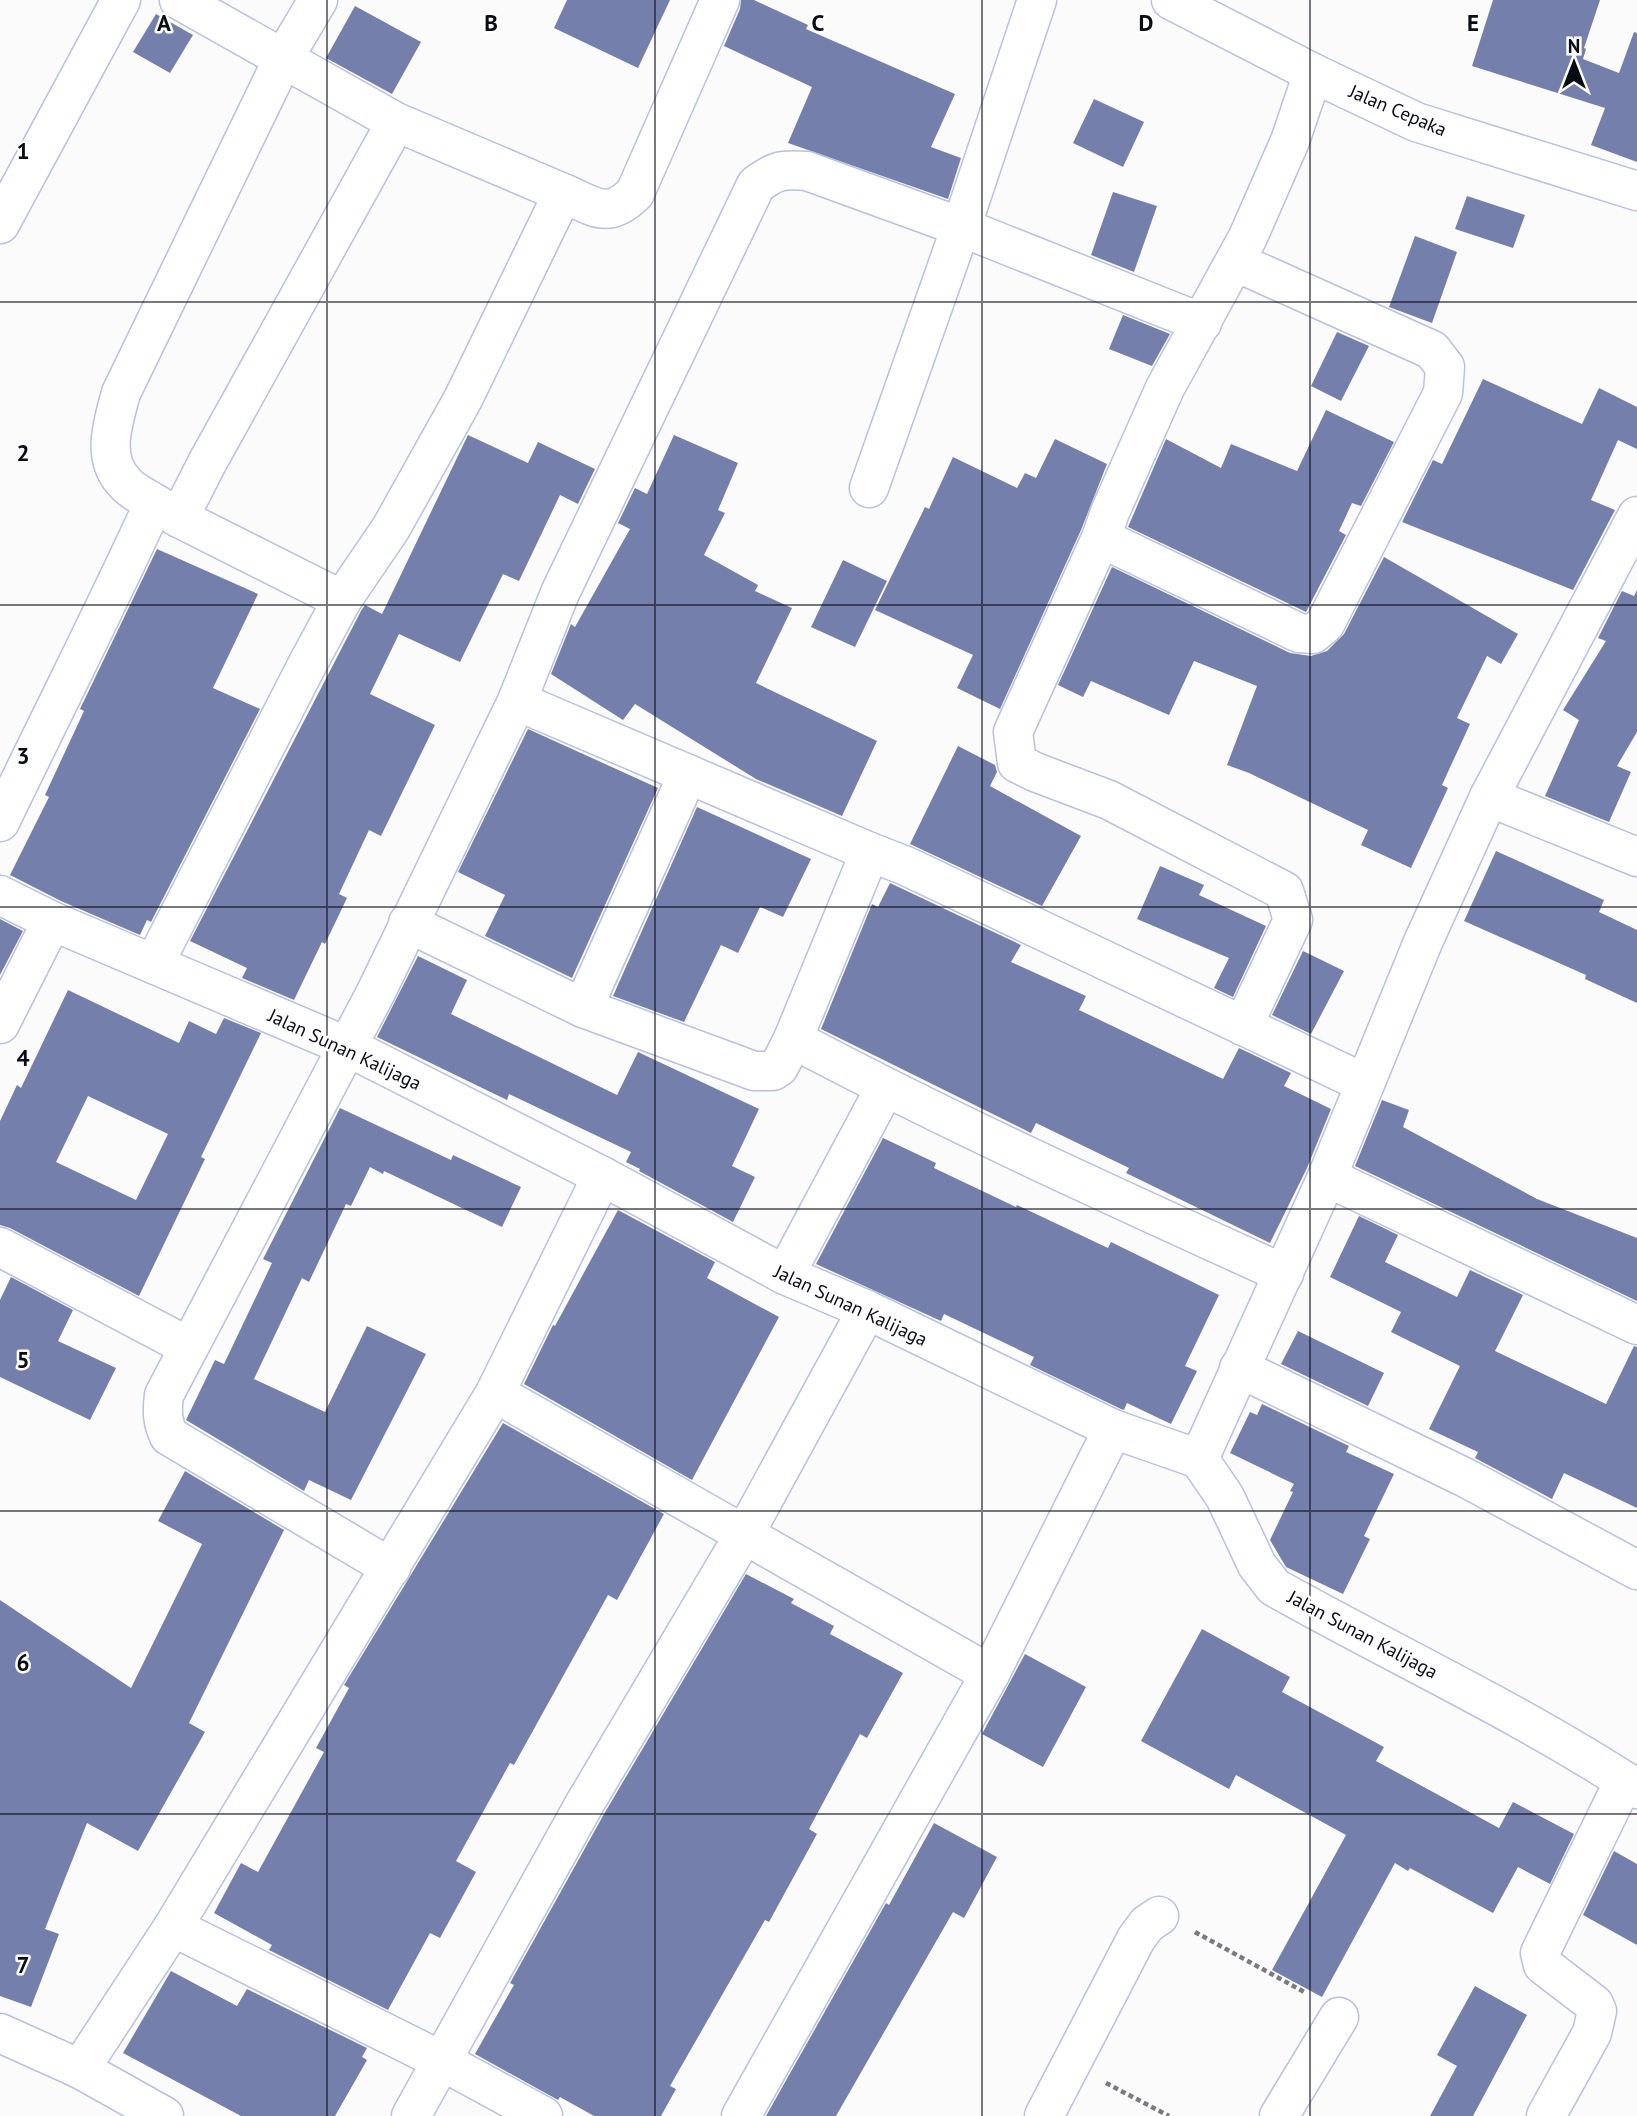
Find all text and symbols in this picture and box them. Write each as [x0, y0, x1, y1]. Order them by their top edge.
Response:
text: A [157, 8, 171, 37]
text: B [484, 8, 498, 37]
text: C [812, 8, 825, 37]
text: D [1139, 8, 1153, 37]
text: E [1467, 8, 1479, 37]
north arrow [1539, 28, 1609, 98]
text: N [1568, 34, 1580, 58]
street label: Jalan Cepaka [1345, 78, 1450, 141]
text: 1 [16, 136, 30, 165]
text: 2 [16, 438, 30, 467]
text: 3 [16, 741, 30, 770]
street label: Jalan Sunan Kalijaga [264, 1003, 425, 1095]
text: 4 [16, 1043, 30, 1072]
street label: Jalan Sunan Kalijaga [770, 1259, 931, 1351]
text: 5 [16, 1345, 30, 1374]
street label: Jalan Sunan Kalijaga [1283, 1584, 1442, 1684]
text: 6 [16, 1648, 30, 1677]
text: 7 [16, 1950, 30, 1979]

